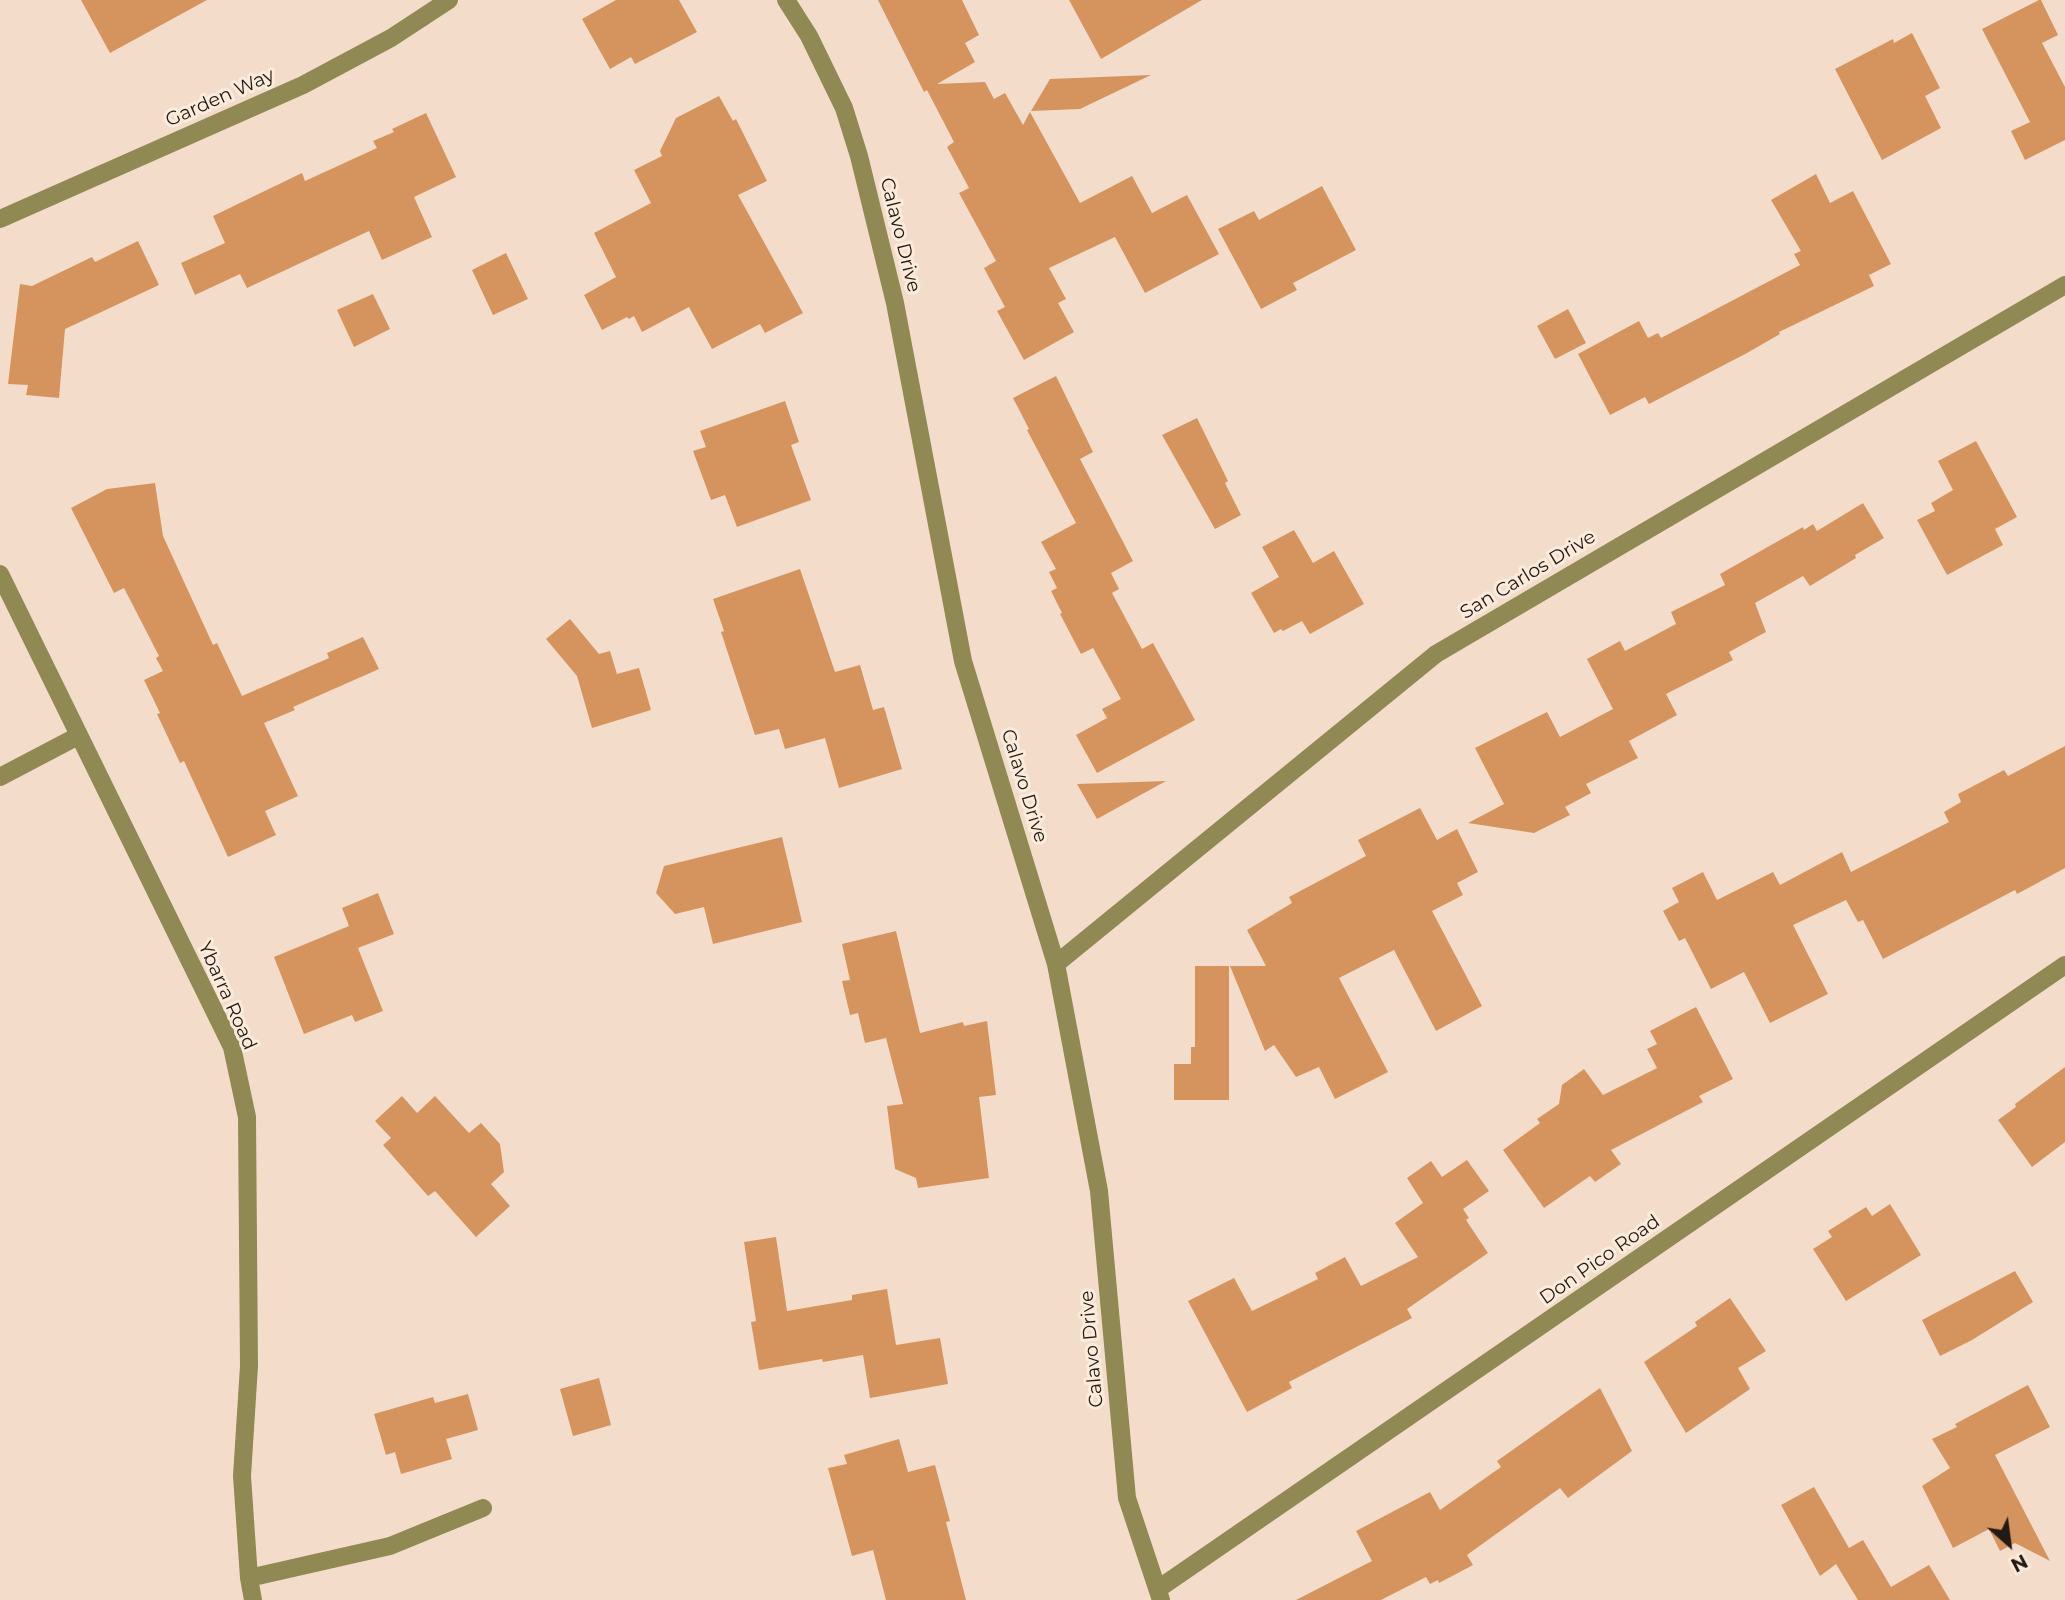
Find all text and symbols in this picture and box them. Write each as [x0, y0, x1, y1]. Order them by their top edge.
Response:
street label: Garden Way [162, 64, 278, 132]
street label: Calavo Drive [875, 175, 925, 295]
street label: San Carlos Drive [1456, 526, 1600, 624]
street label: Calavo Drive [996, 727, 1052, 845]
street label: Ybarra Road [193, 938, 261, 1054]
street label: Don Pico Road [1536, 1210, 1664, 1310]
street label: Calavo Drive [1076, 1290, 1108, 1408]
north arrow [1974, 1509, 2044, 1579]
text: N [2007, 1549, 2031, 1577]

